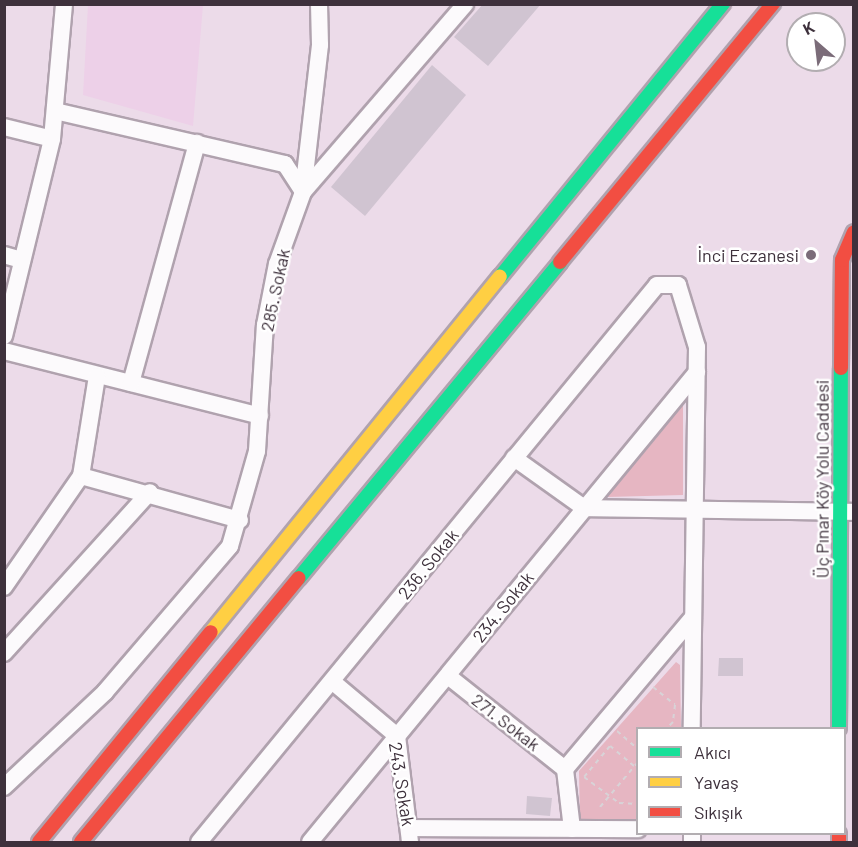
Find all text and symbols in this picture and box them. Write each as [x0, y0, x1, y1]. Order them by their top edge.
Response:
north arrow [786, 12, 846, 72]
text: K [799, 17, 817, 38]
place label: İnci Eczanesi [697, 244, 799, 266]
street label: 285. Sokak [256, 247, 294, 333]
marker: İnci Eczanesi [804, 248, 818, 262]
street label: Üç Pınar Köy Yolu Caddesi [811, 380, 833, 578]
street label: 236. Sokak [393, 525, 463, 603]
street label: 234. Sokak [468, 567, 538, 647]
street label: 271. Sokak [468, 689, 544, 755]
legend [636, 727, 846, 835]
street label: 243. Sokak [385, 740, 419, 828]
text: Akıcı [694, 741, 731, 763]
text: Yavaş [694, 771, 739, 793]
text: Sıkışık [694, 801, 743, 823]

